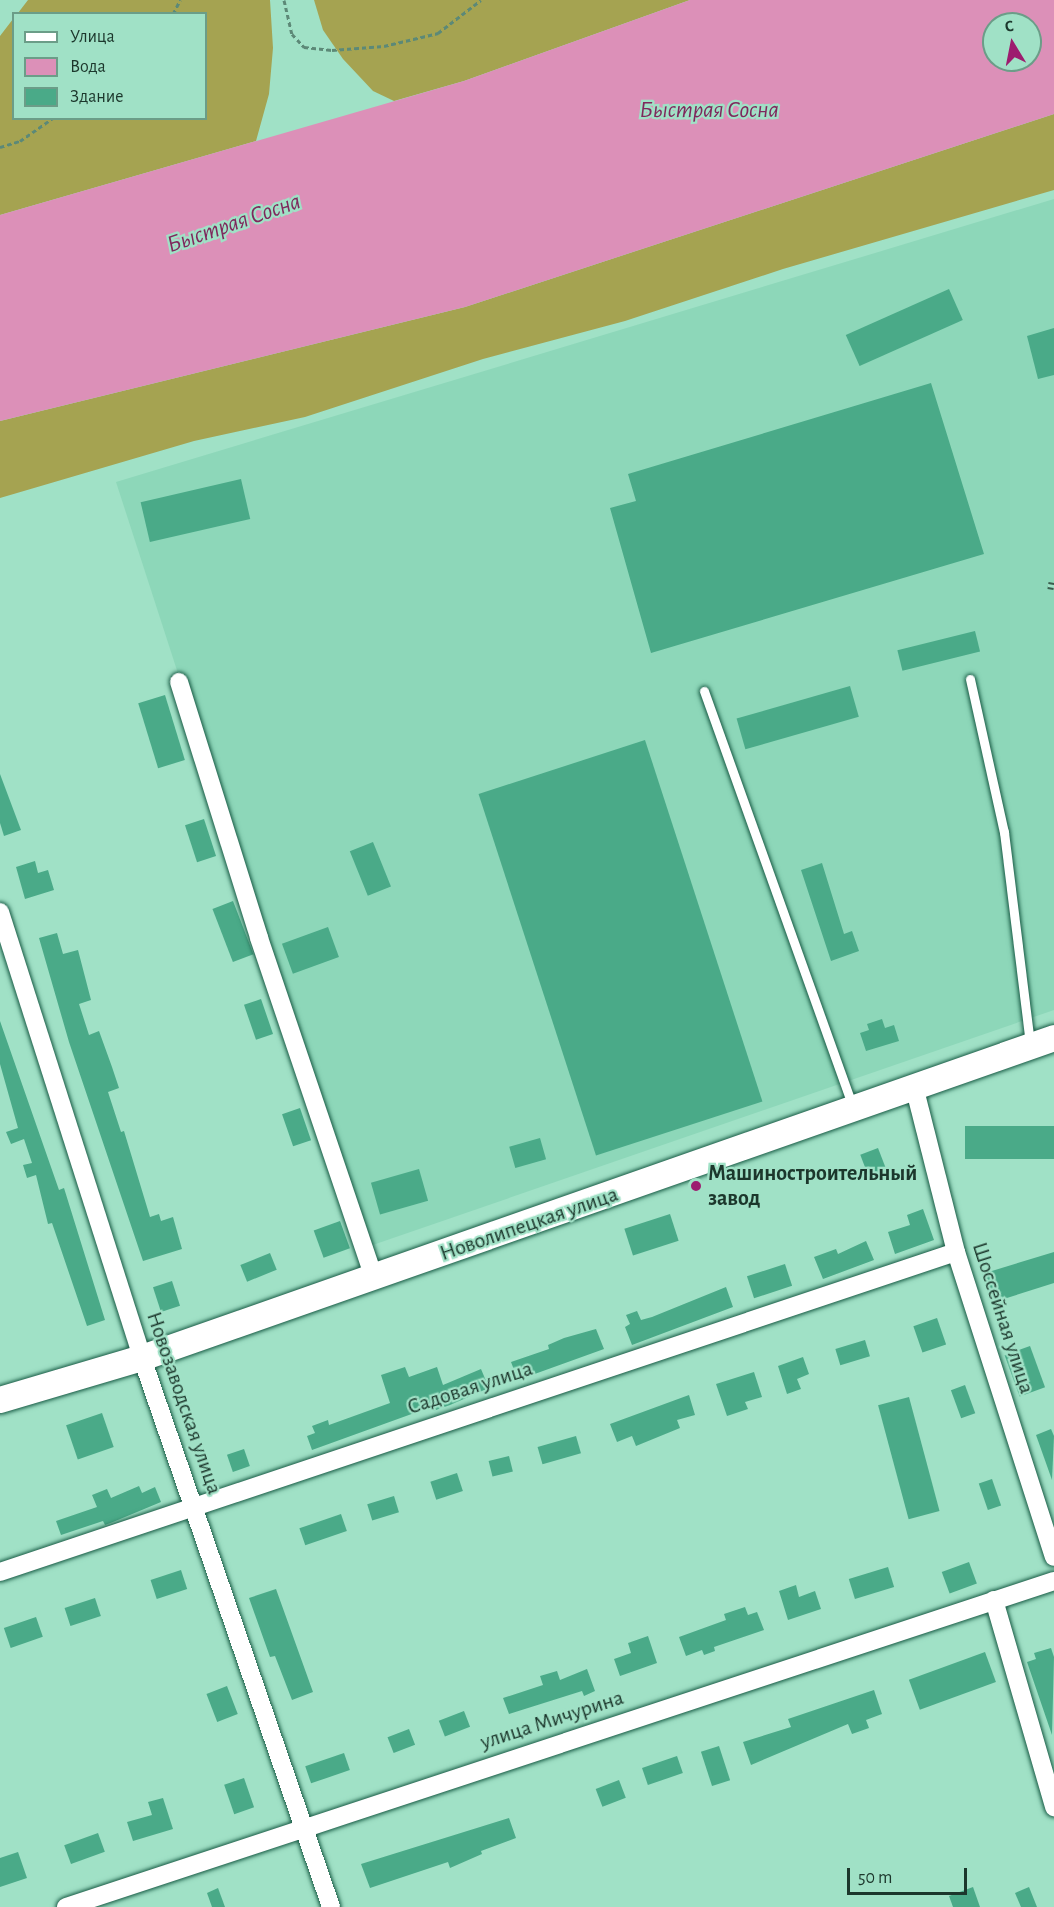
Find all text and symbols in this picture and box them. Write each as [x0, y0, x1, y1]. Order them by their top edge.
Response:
legend [12, 12, 207, 120]
north arrow [982, 12, 1042, 72]
text: С [1003, 18, 1015, 35]
text: Улица [70, 28, 115, 46]
text: Вода [70, 58, 106, 76]
text: Здание [70, 88, 124, 106]
water label: Быстрая Сосна [639, 97, 779, 125]
water label: Быстрая Сосна [163, 188, 305, 260]
place label: Машиностроительный завод [708, 1160, 917, 1212]
marker: Машиностроительный завод [689, 1179, 703, 1193]
street label: Новолипецкая улица [436, 1181, 622, 1267]
street label: Шоссейная улица [966, 1239, 1040, 1397]
street label: Новозаводская улица [140, 1308, 228, 1498]
street label: Садовая улица [404, 1355, 536, 1421]
street label: улица Мичурина [477, 1684, 627, 1756]
scale bar [850, 1856, 970, 1894]
text: 50 m [858, 1869, 892, 1887]

